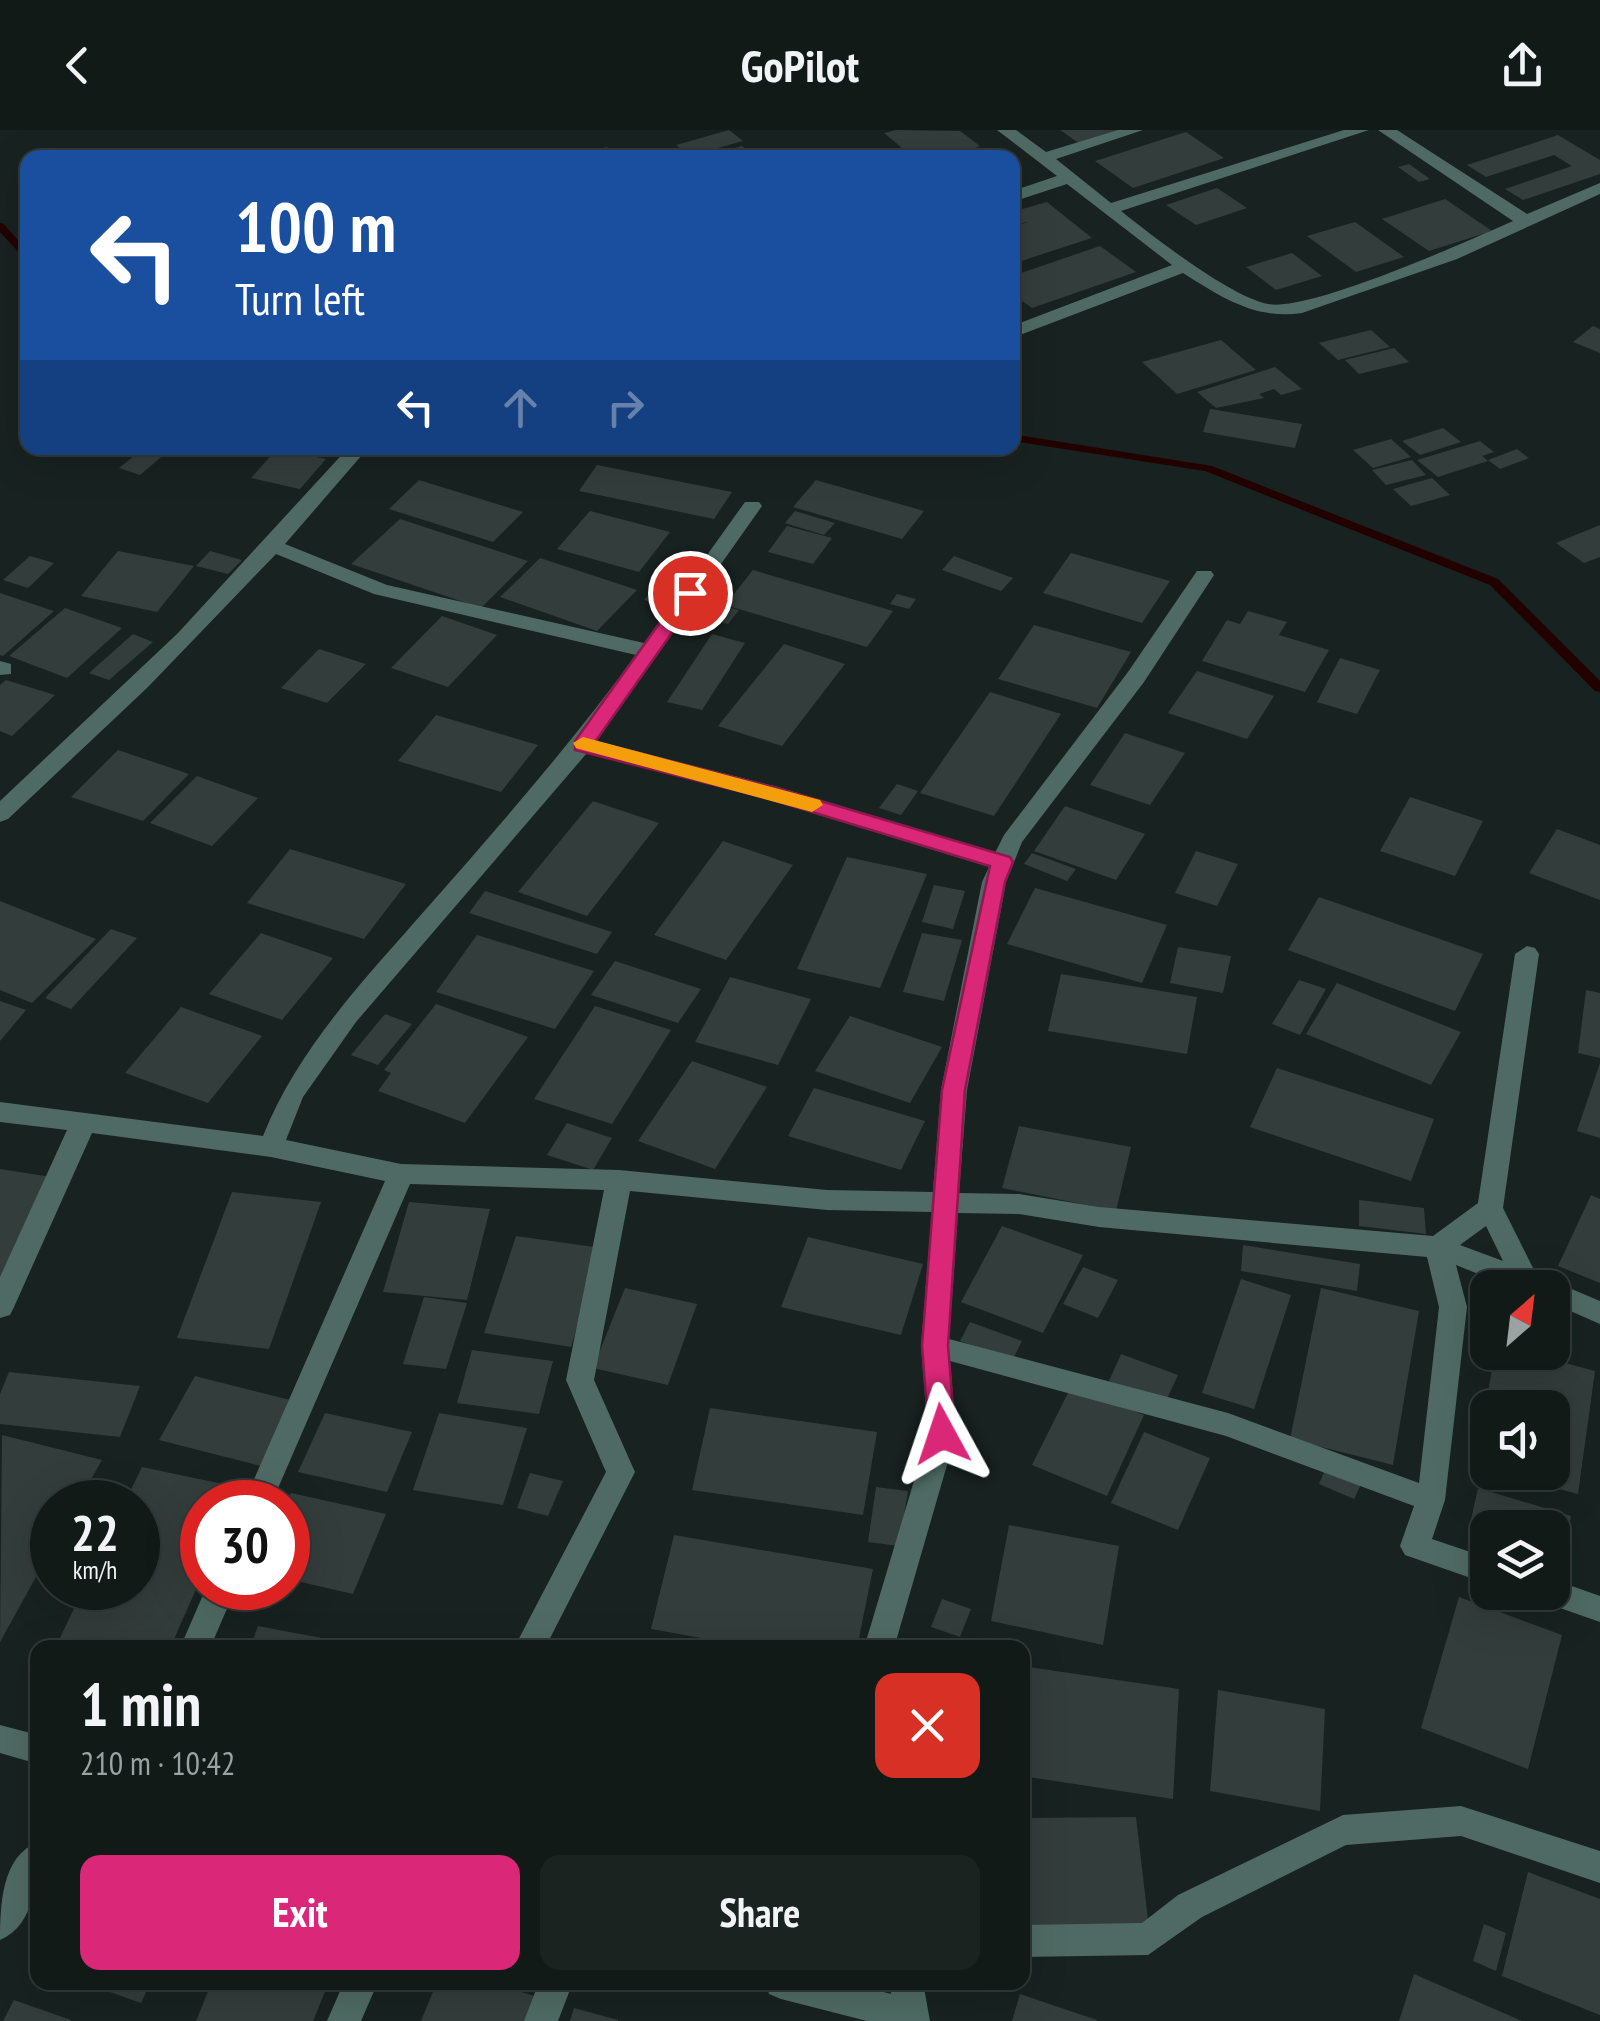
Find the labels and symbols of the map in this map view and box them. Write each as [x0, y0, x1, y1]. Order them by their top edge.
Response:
pin [648, 551, 733, 636]
north arrow [1470, 1270, 1570, 1370]
position arrow [890, 1382, 994, 1486]
speed limit sign: 30 [180, 1480, 310, 1610]

